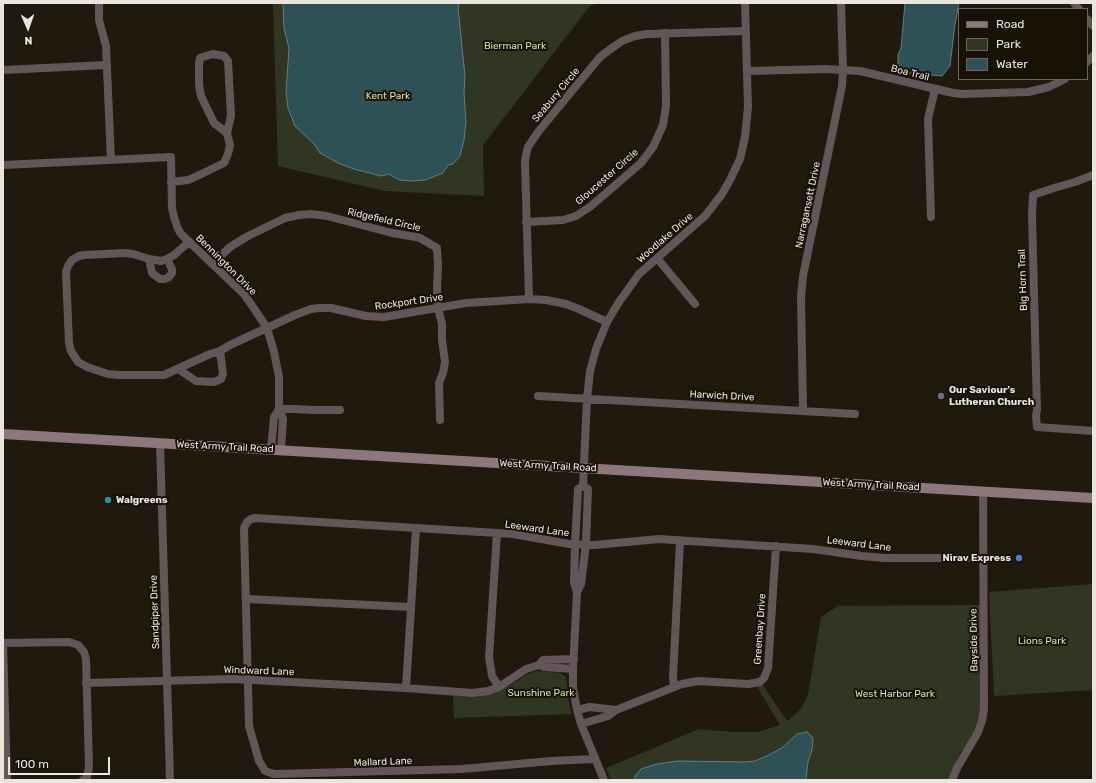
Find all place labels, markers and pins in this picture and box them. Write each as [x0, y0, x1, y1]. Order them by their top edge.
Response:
place label: Our Saviour's Lutheran Church [949, 384, 1034, 408]
marker: Our Saviour's Lutheran Church [936, 391, 946, 401]
place label: Walgreens [116, 494, 168, 506]
marker: Walgreens [103, 495, 113, 505]
place label: Nirav Express [943, 552, 1011, 564]
marker: Nirav Express [1014, 553, 1024, 563]

